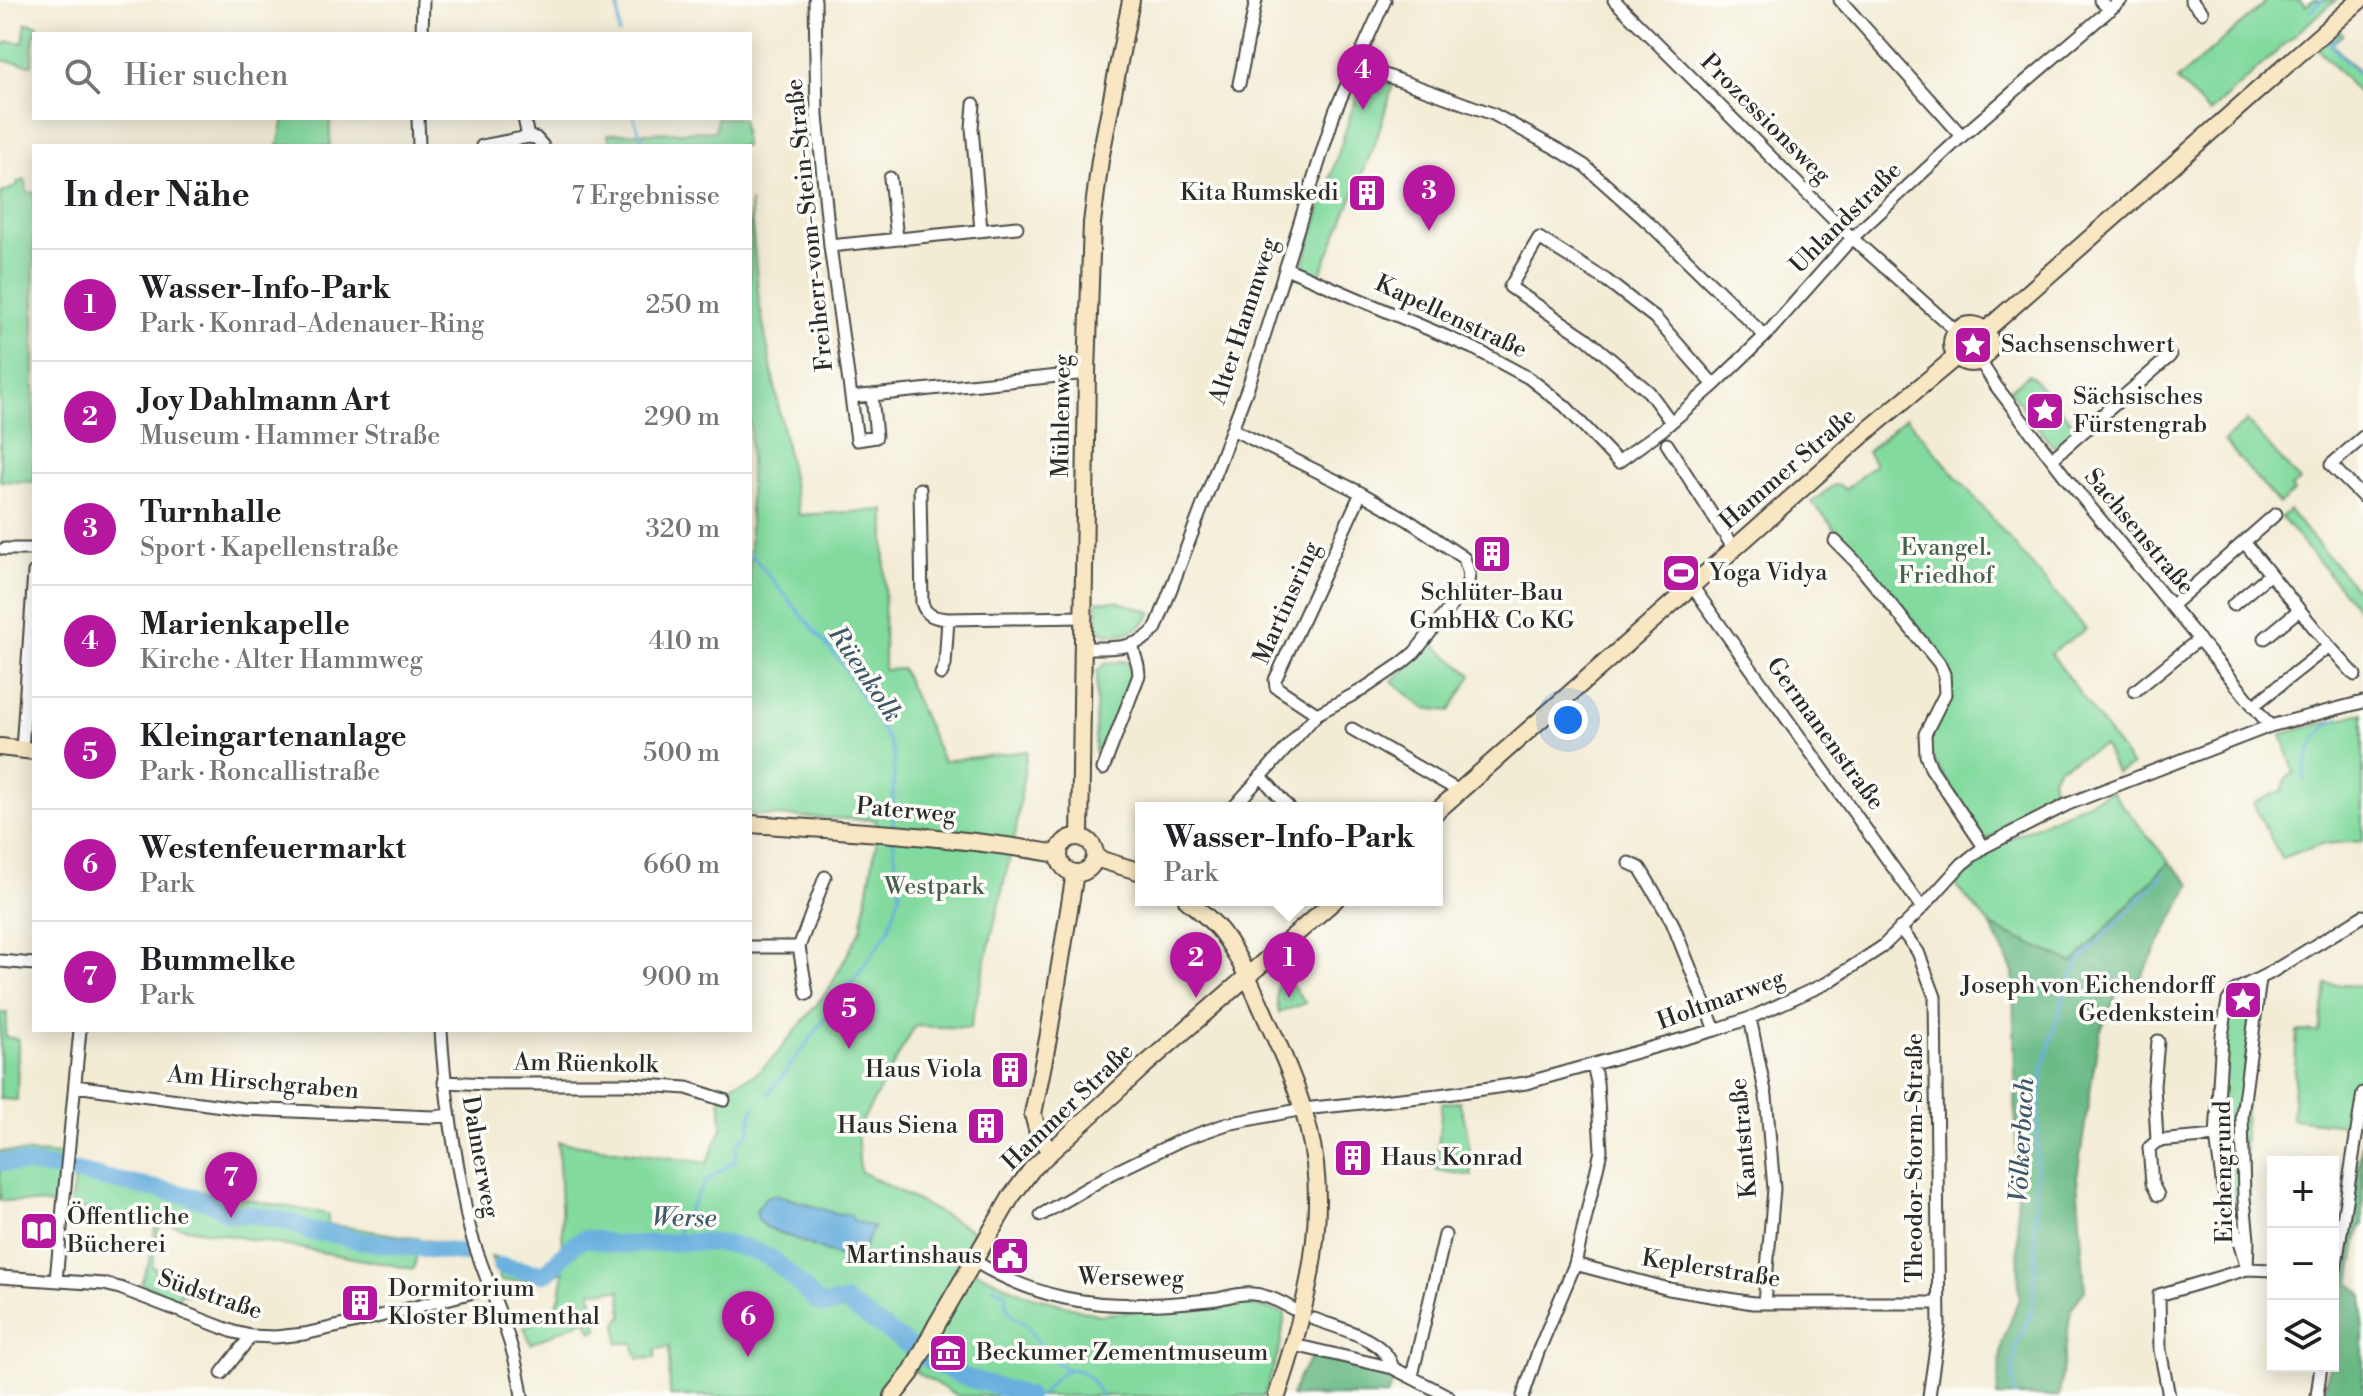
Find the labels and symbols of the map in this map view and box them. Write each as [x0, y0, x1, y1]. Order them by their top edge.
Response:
pin: 4 [1337, 44, 1389, 110]
street label: Prozessionsweg [1693, 47, 1837, 191]
street label: Freiherr-vom-Stein-Straße [780, 77, 840, 373]
street label: Uhlandstraße [1784, 156, 1908, 280]
pin: 3 [1403, 165, 1455, 231]
building icon: Kita Rumskedi [1346, 172, 1388, 214]
place label: Kita Rumskedi [1180, 178, 1339, 208]
street label: Alter Hammweg [1203, 233, 1285, 409]
street label: Kapellenstraße [1370, 269, 1532, 365]
place icon: Sachsenschwert [1952, 324, 1994, 366]
place label: Sachsenschwert [2001, 330, 2175, 360]
street label: Mühlenweg [1046, 353, 1078, 478]
place label: Sächsisches Fürstengrab [2073, 382, 2207, 440]
place icon: Sächsisches Fürstengrab [2024, 390, 2066, 432]
street label: Hammer Straße [1714, 402, 1862, 536]
street label: Sachsenstraße [2077, 462, 2201, 602]
building icon: Schlüter-Bau GmbH& Co KG [1471, 533, 1513, 575]
park label: Evangel. Friedhof [1898, 533, 1995, 591]
street label: Martinsring [1247, 536, 1328, 669]
sports icon: Yoga Vidya [1660, 552, 1702, 594]
place label: Yoga Vidya [1707, 558, 1828, 588]
place label: Schlüter-Bau GmbH& Co KG [1409, 578, 1575, 636]
water label: Rüenkolk [821, 619, 909, 728]
street label: Germanenstraße [1759, 652, 1891, 816]
your location [1548, 700, 1588, 740]
street label: Paterweg [855, 792, 958, 830]
park label: Westpark [883, 872, 986, 902]
pin: 2 [1170, 932, 1222, 998]
pin: 1 [1263, 932, 1315, 998]
street label: Holtmarweg [1653, 963, 1789, 1037]
place label: Joseph von Eichendorff Gedenkstein [1960, 971, 2216, 1029]
place icon: Joseph von Eichendorff Gedenkstein [2222, 979, 2264, 1021]
pin: 5 [823, 983, 875, 1049]
street label: Theodor-Storm-Straße [1900, 1033, 1930, 1283]
street label: Hammer Straße [996, 1037, 1140, 1177]
street label: Am Rüenkolk [513, 1048, 660, 1080]
building icon: Haus Viola [989, 1049, 1031, 1091]
place label: Haus Viola [865, 1055, 983, 1085]
street label: Am Hirschgraben [165, 1060, 360, 1106]
water label: Völkerbach [2003, 1076, 2041, 1203]
street label: Kantstraße [1724, 1077, 1764, 1199]
street label: Dalmerweg [455, 1094, 506, 1221]
street label: Eichengrund [2208, 1100, 2240, 1244]
building icon: Haus Siena [965, 1105, 1007, 1147]
place label: Haus Siena [837, 1111, 959, 1141]
building icon: Haus Konrad [1332, 1137, 1374, 1179]
place label: Haus Konrad [1381, 1143, 1523, 1173]
pin: 7 [205, 1152, 257, 1218]
place label: Öffentliche Bücherei [66, 1201, 189, 1260]
water label: Werse [651, 1201, 717, 1235]
library icon: Öffentliche Bücherei [18, 1210, 60, 1252]
public building icon: Martinshaus [989, 1235, 1031, 1277]
place label: Martinshaus [846, 1241, 982, 1271]
street label: Keplerstraße [1639, 1243, 1783, 1295]
street label: Werseweg [1077, 1262, 1185, 1294]
street label: Südstraße [154, 1263, 266, 1327]
place label: Dormitorium Kloster Blumenthal [388, 1274, 600, 1332]
building icon: Dormitorium Kloster Blumenthal [339, 1282, 381, 1324]
pin: 6 [722, 1291, 774, 1357]
museum icon: Beckumer Zementmuseum [927, 1332, 969, 1374]
place label: Beckumer Zementmuseum [975, 1338, 1268, 1368]

